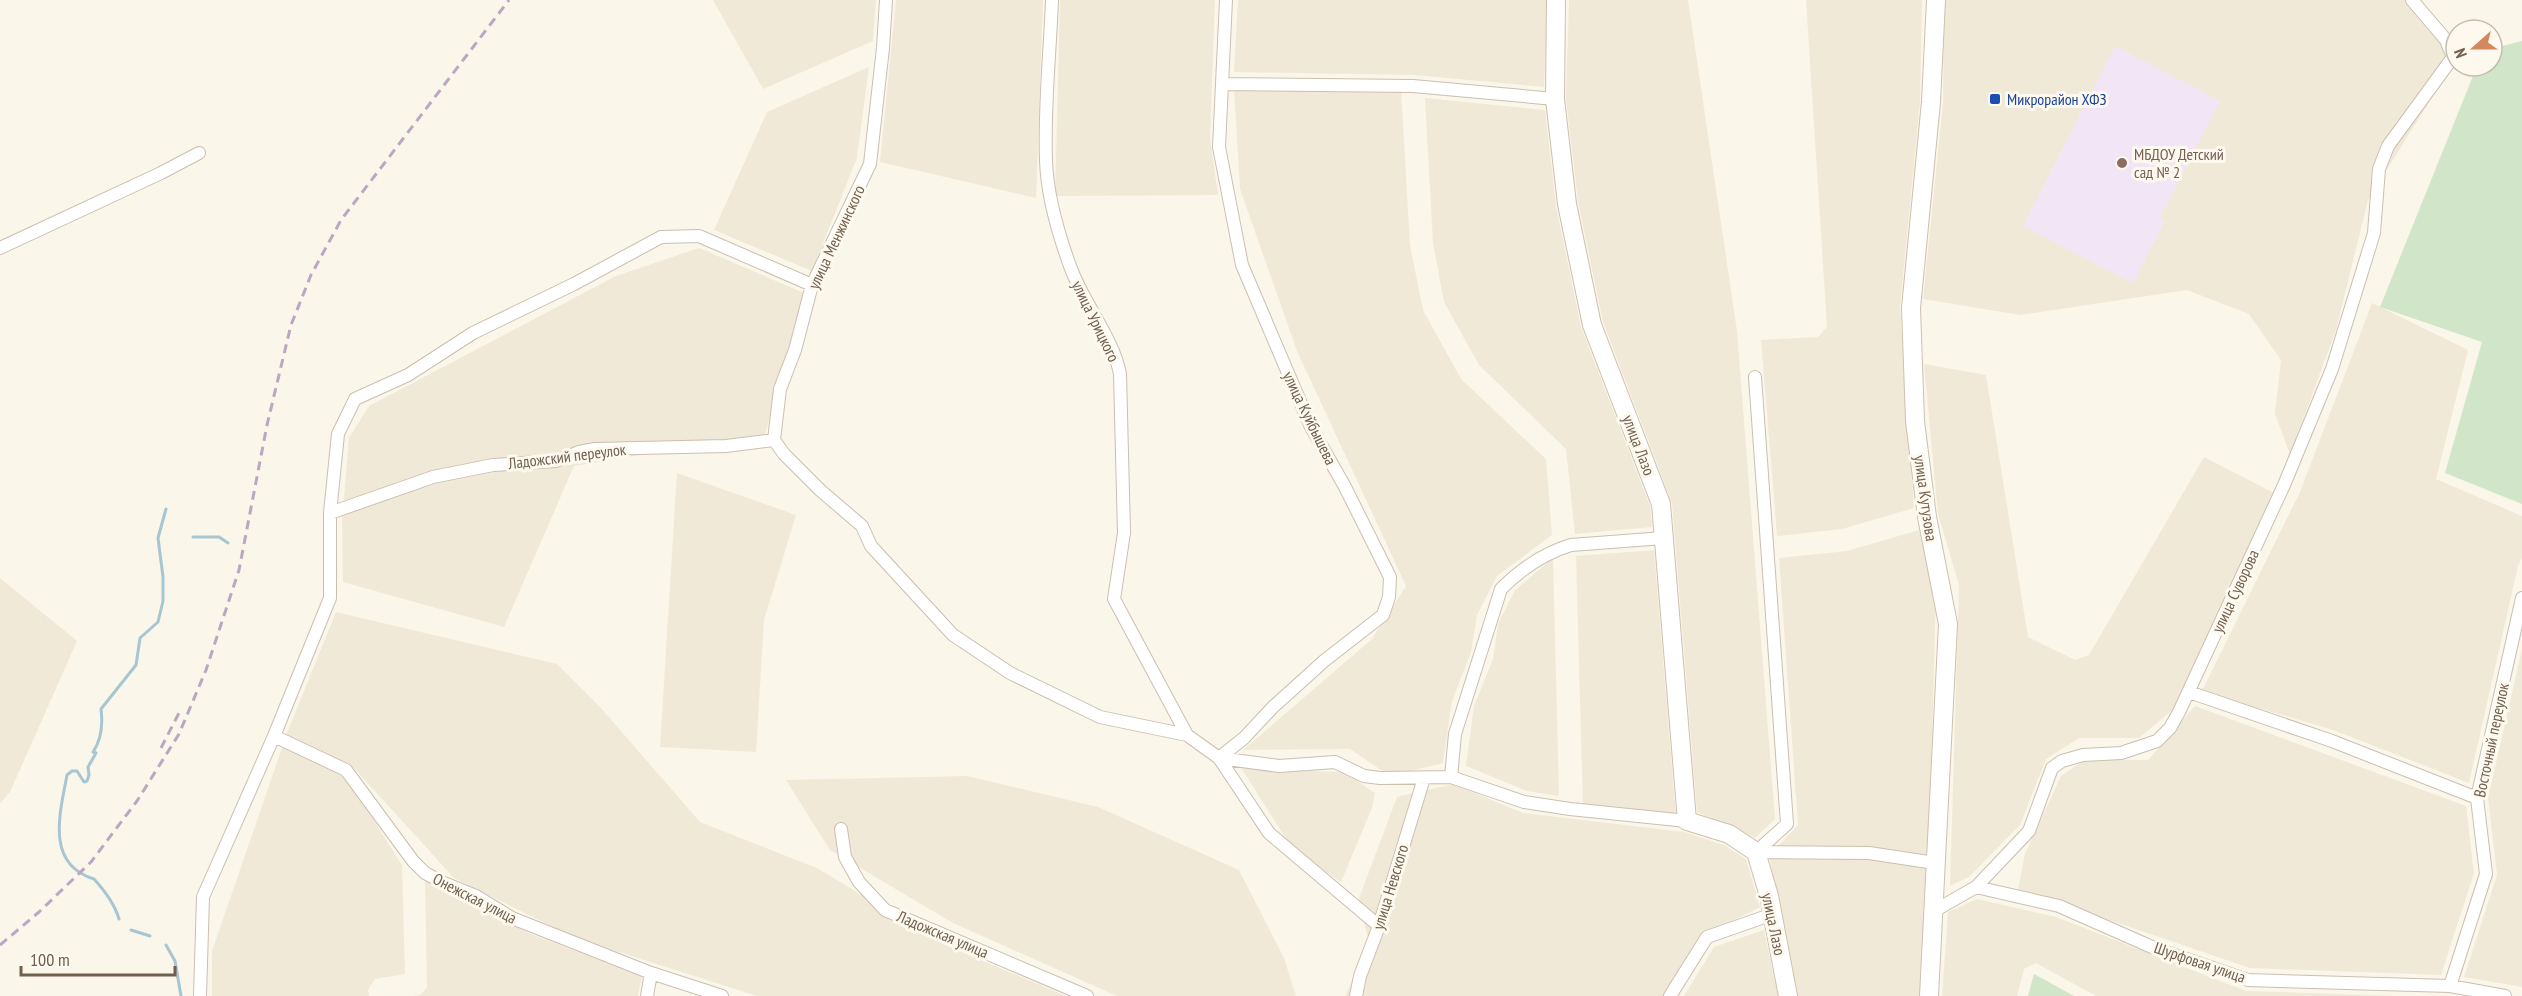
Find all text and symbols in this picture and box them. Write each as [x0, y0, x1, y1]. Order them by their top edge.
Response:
north arrow [2444, 18, 2504, 78]
text: N [2449, 46, 2471, 61]
place label: Микрорайон ХФЗ [2007, 89, 2106, 109]
marker: Микрорайон ХФЗ [1988, 92, 2002, 106]
place label: МБДОУ Детский сад № 2 [2134, 144, 2224, 182]
marker: МБДОУ Детский сад № 2 [2115, 156, 2129, 170]
street label: улица Менжинского [803, 182, 869, 292]
street label: улица Урицкого [1068, 277, 1124, 365]
street label: улица Куйбышева [1279, 368, 1341, 468]
street label: улица Лазо [1618, 412, 1660, 478]
street label: Ладожский переулок [506, 439, 628, 473]
street label: улица Кутузова [1910, 454, 1942, 542]
street label: улица Суворова [2207, 546, 2263, 636]
street label: Восточный переулок [2469, 680, 2513, 799]
street label: улица Невского [1368, 842, 1412, 932]
street label: Онежская улица [430, 868, 520, 928]
street label: улица Лазо [1758, 891, 1790, 957]
street label: Ладожская улица [893, 905, 992, 962]
street label: Шурфовая улица [2152, 937, 2248, 987]
scale bar [21, 939, 176, 977]
text: 100 m [30, 948, 70, 971]

